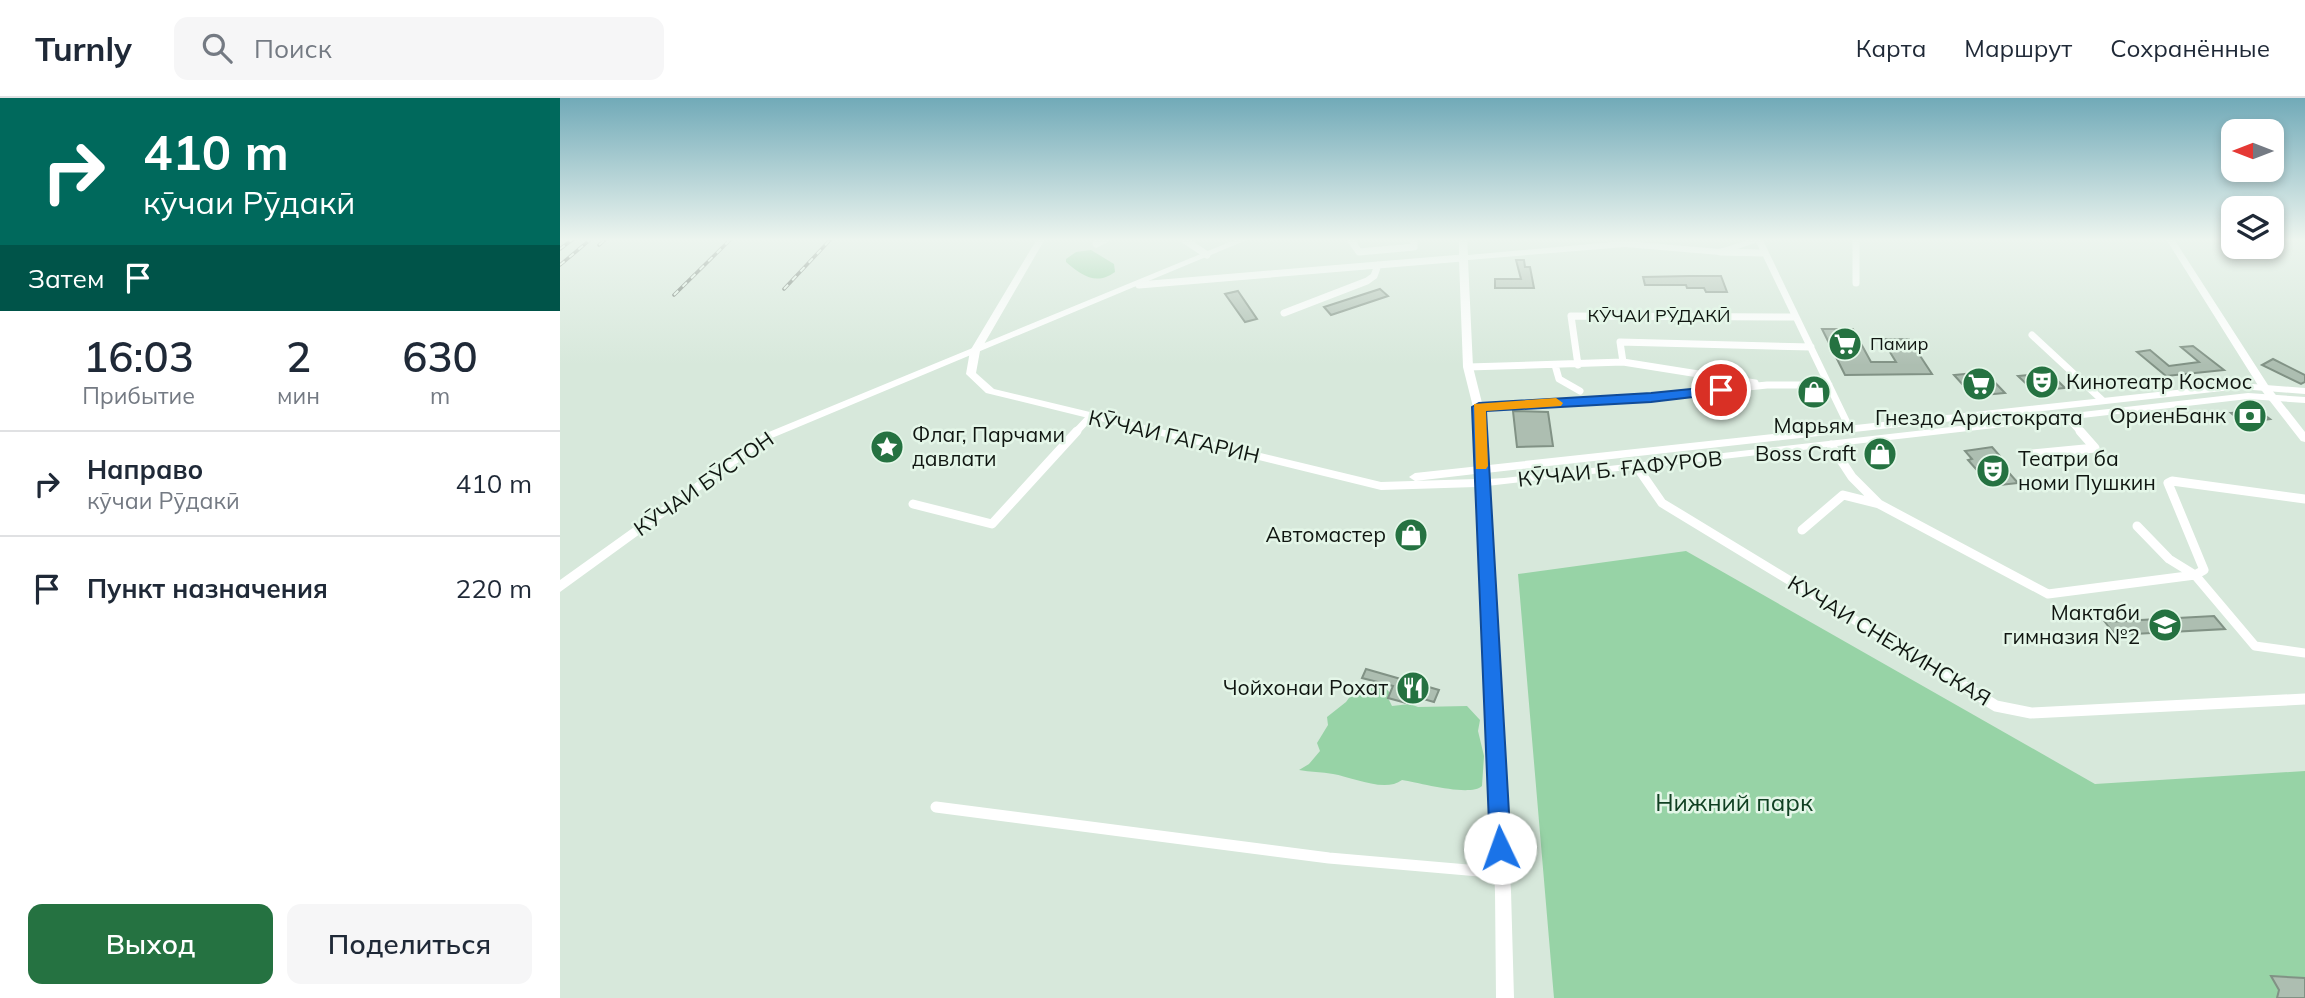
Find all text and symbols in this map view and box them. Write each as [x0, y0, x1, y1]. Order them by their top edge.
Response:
search box [174, 17, 664, 80]
text: Turnly [35, 28, 132, 69]
icon: search [198, 29, 236, 67]
text: Поиск [254, 32, 332, 65]
text: Карта [1856, 33, 1926, 63]
text: Маршрут [1964, 33, 2072, 63]
text: Сохранённые [2110, 33, 2270, 63]
north arrow [2221, 119, 2284, 182]
map controls [2221, 119, 2284, 259]
text: 410 m [143, 121, 289, 182]
icon: right [28, 126, 119, 217]
text: кӯчаи Рӯдакӣ [143, 182, 355, 222]
button: layers [2221, 196, 2284, 259]
icon: arrive [119, 259, 157, 297]
text: Затем [28, 262, 105, 295]
street label: КӮЧАИ РӮДАКӢ [1587, 304, 1731, 327]
supermarket icon: Памир [1826, 325, 1864, 363]
text: 16:03 [83, 330, 194, 383]
text: 2 [286, 330, 311, 383]
text: 630 [402, 330, 478, 383]
place label: Памир [1870, 332, 1929, 355]
pin [1691, 360, 1751, 420]
theatre icon: Кинотеатр Космос [2023, 363, 2061, 401]
supermarket icon: Гнездо Аристократа [1960, 365, 1998, 403]
place label: Кинотеатр Космос [2066, 368, 2252, 394]
icon: arrive [1702, 371, 1740, 409]
shop icon: Марьям [1795, 373, 1833, 411]
text: Прибытие [82, 381, 195, 410]
text: мин [277, 381, 320, 410]
text: m [430, 381, 450, 410]
bank icon: ОриенБанк [2231, 397, 2269, 435]
place label: ОриенБанк [2109, 402, 2227, 428]
street label: КӮЧАИ ГАГАРИН [1086, 404, 1262, 468]
place label: Гнездо Аристократа [1875, 404, 2083, 430]
place label: Марьям [1773, 412, 1855, 438]
place label: Флаг, Парчами давлати [912, 421, 1065, 471]
street label: КӮЧАИ БӮСТОН [629, 425, 778, 541]
place icon: Флаг, Парчами давлати [868, 428, 906, 466]
shop icon: Boss Craft [1861, 435, 1899, 473]
place label: Boss Craft [1755, 440, 1856, 466]
street label: КӮЧАИ Б. ҒАФУРОВ [1516, 444, 1723, 492]
place label: Театри ба номи Пушкин [2018, 445, 2156, 495]
theatre icon: Театри ба номи Пушкин [1974, 452, 2012, 490]
text: Направо [87, 453, 203, 486]
icon: right [28, 465, 66, 503]
text: 410 m [456, 467, 532, 500]
text: кӯчаи Рӯдакӣ [87, 486, 240, 515]
shop icon: Автомастер [1392, 516, 1430, 554]
place label: Автомастер [1265, 521, 1386, 547]
street label: КУЧАИ СНЕЖИНСКАЯ [1783, 569, 1996, 711]
icon: arrive [28, 570, 66, 608]
text: Пункт назначения [87, 572, 328, 605]
text: 220 m [456, 572, 532, 605]
place label: Мактаби гимназия №2 [2003, 599, 2140, 649]
school or university icon: Мактаби гимназия №2 [2146, 606, 2184, 644]
restaurant icon: Чойхонаи Рохат [1394, 669, 1432, 707]
place label: Чойхонаи Рохат [1223, 674, 1388, 700]
park label: Нижний парк [1655, 787, 1813, 817]
position arrow [1463, 811, 1537, 885]
button: Выход [28, 904, 273, 984]
button: Поделиться [287, 904, 532, 984]

